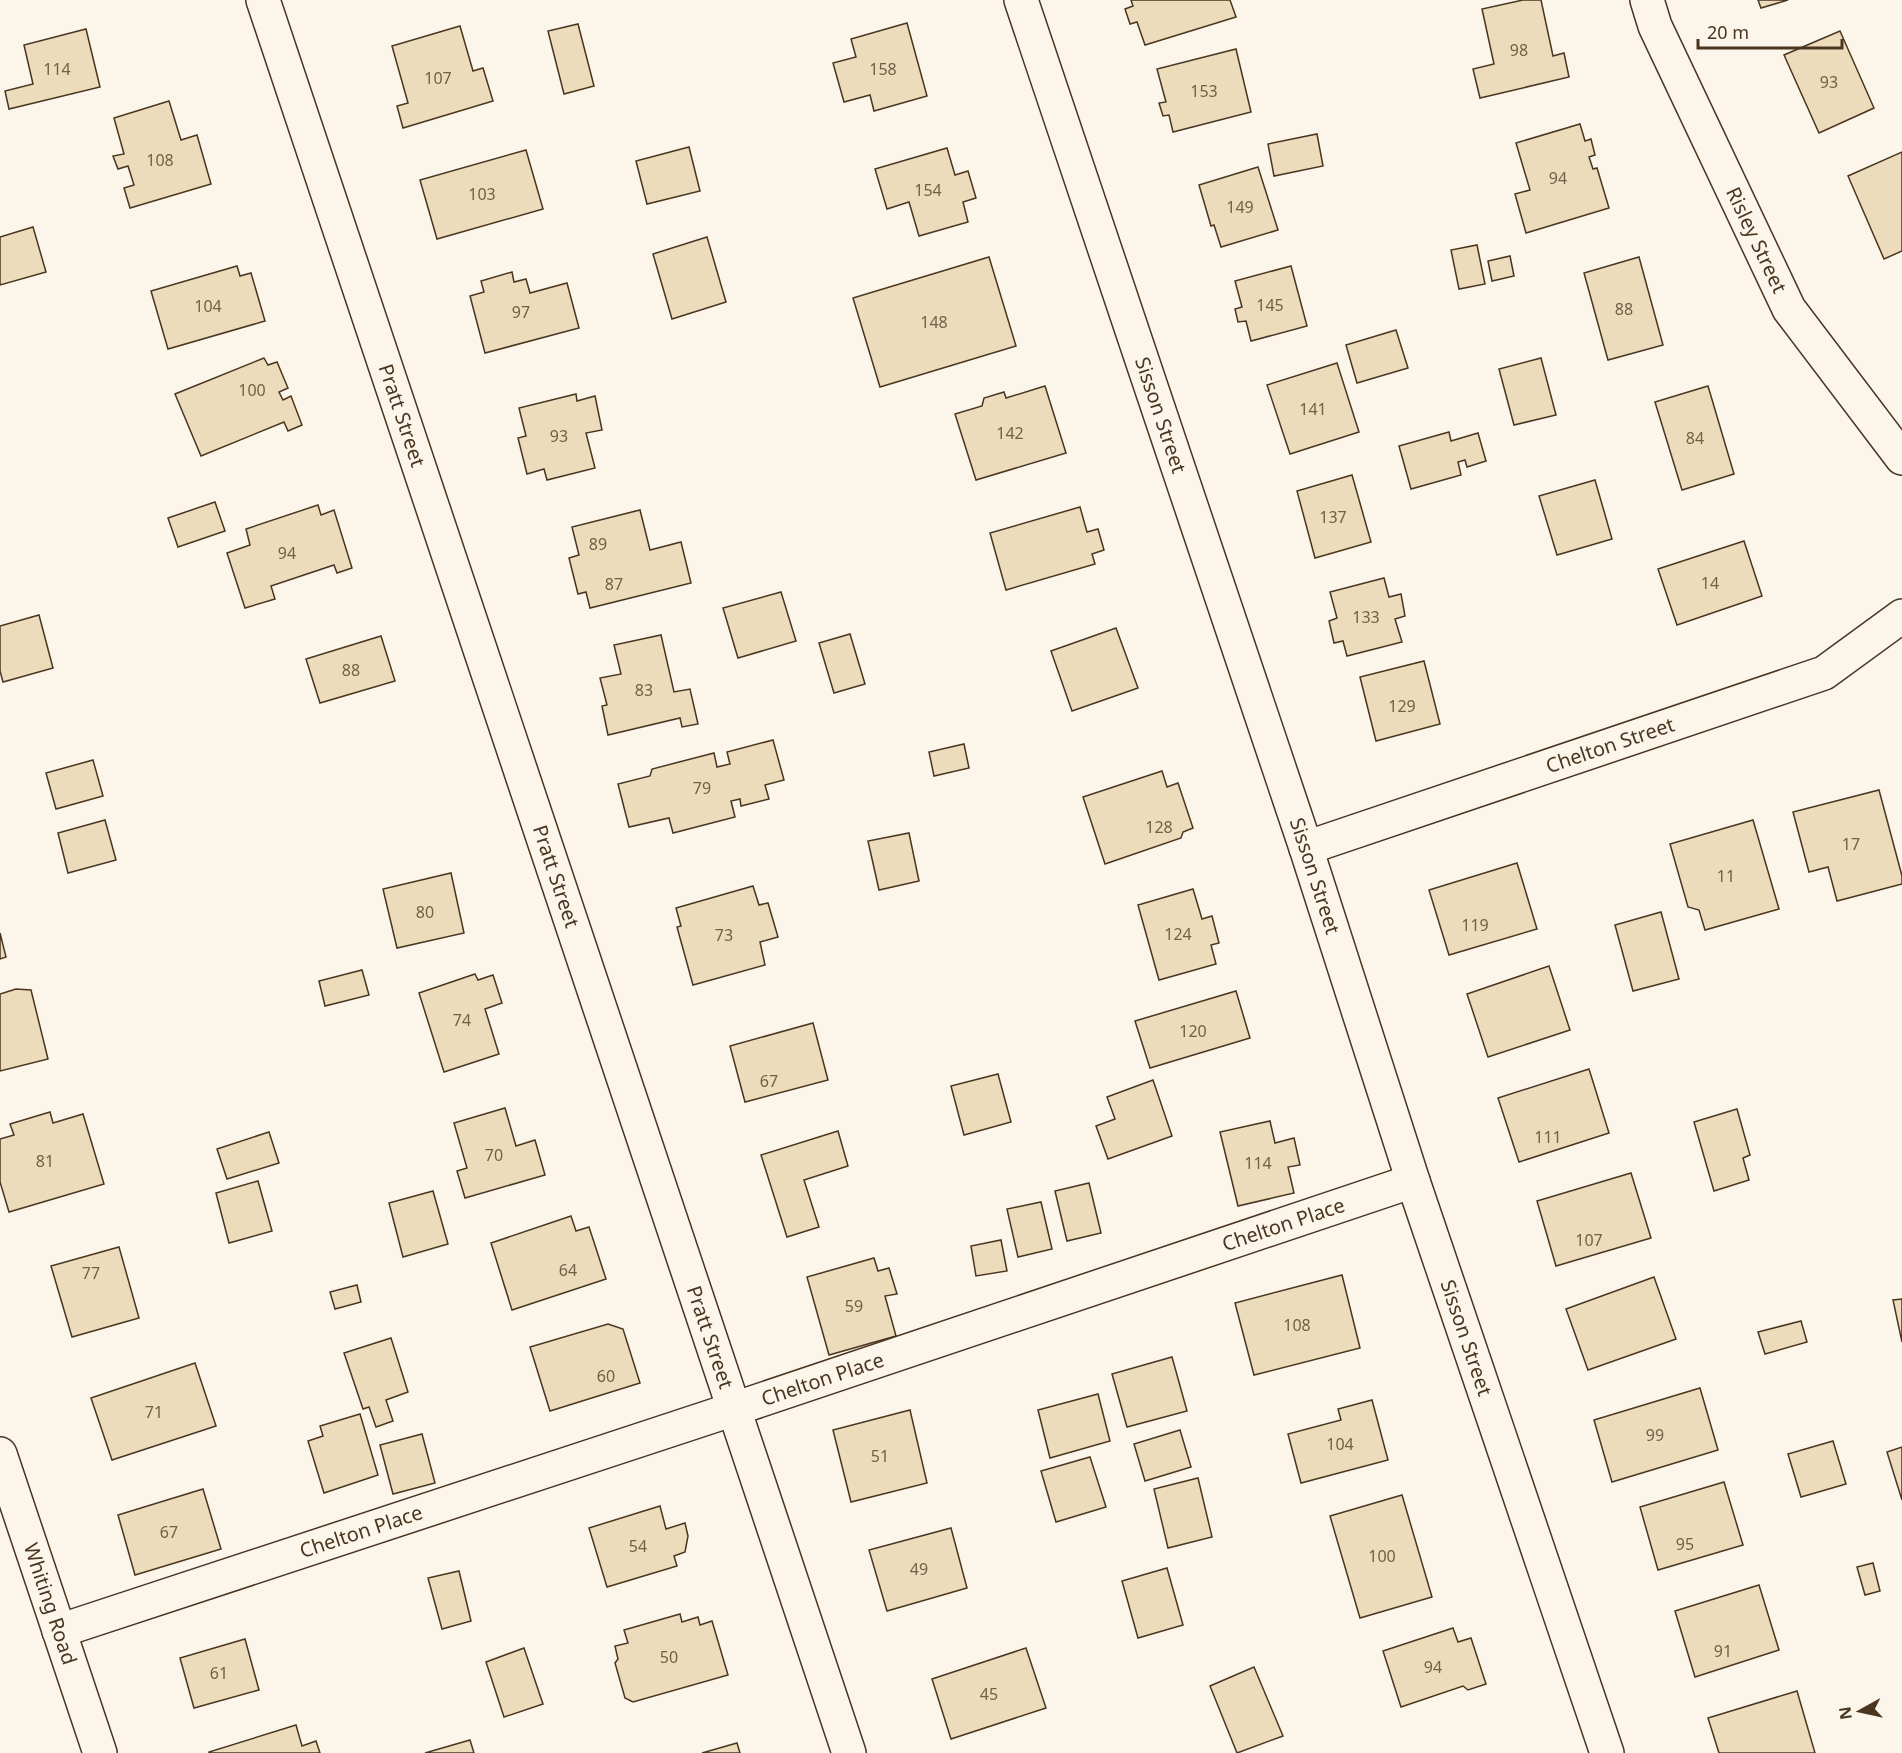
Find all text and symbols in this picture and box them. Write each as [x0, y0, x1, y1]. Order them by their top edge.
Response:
scale bar [1698, 12, 1842, 50]
text: 20 m [1707, 20, 1749, 44]
house number: 98 [1510, 39, 1528, 61]
house number: 114 [43, 58, 71, 80]
house number: 158 [869, 58, 897, 80]
house number: 107 [424, 67, 452, 89]
house number: 93 [1820, 71, 1838, 93]
house number: 153 [1190, 80, 1218, 102]
house number: 108 [146, 149, 174, 171]
house number: 94 [1549, 167, 1567, 189]
house number: 154 [914, 179, 942, 201]
street label: Risley Street [1720, 182, 1794, 297]
house number: 103 [468, 183, 496, 205]
house number: 149 [1226, 196, 1254, 218]
house number: 145 [1256, 294, 1284, 316]
house number: 104 [194, 295, 222, 317]
house number: 88 [1615, 298, 1633, 320]
house number: 97 [512, 301, 530, 323]
house number: 148 [920, 311, 948, 333]
street label: Sisson Street [1129, 353, 1193, 477]
street label: Pratt Street [373, 360, 432, 470]
house number: 100 [238, 379, 266, 401]
house number: 141 [1299, 398, 1327, 420]
house number: 142 [996, 422, 1024, 444]
house number: 93 [550, 425, 568, 447]
house number: 84 [1686, 427, 1704, 449]
house number: 137 [1319, 506, 1347, 528]
house number: 89 [589, 533, 607, 555]
house number: 94 [278, 542, 296, 564]
house number: 14 [1701, 572, 1719, 594]
house number: 87 [605, 573, 623, 595]
house number: 133 [1352, 606, 1380, 628]
house number: 88 [342, 659, 360, 681]
house number: 83 [635, 679, 653, 701]
house number: 129 [1388, 695, 1416, 717]
street label: Chelton Street [1542, 711, 1678, 779]
house number: 79 [693, 777, 711, 799]
street label: Sisson Street [1284, 814, 1347, 938]
house number: 128 [1145, 816, 1173, 838]
street label: Pratt Street [527, 821, 586, 931]
house number: 17 [1842, 833, 1860, 855]
house number: 11 [1717, 865, 1735, 887]
house number: 80 [416, 901, 434, 923]
house number: 119 [1461, 914, 1489, 936]
house number: 124 [1164, 923, 1192, 945]
house number: 73 [715, 924, 733, 946]
house number: 74 [453, 1009, 471, 1031]
house number: 120 [1179, 1020, 1207, 1042]
house number: 67 [760, 1070, 778, 1092]
house number: 111 [1534, 1126, 1562, 1148]
house number: 70 [485, 1144, 503, 1166]
house number: 81 [36, 1150, 54, 1172]
house number: 114 [1244, 1152, 1272, 1174]
street label: Chelton Place [1218, 1191, 1348, 1257]
house number: 107 [1575, 1229, 1603, 1251]
house number: 64 [559, 1259, 577, 1281]
house number: 77 [82, 1262, 100, 1284]
street label: Sisson Street [1434, 1276, 1499, 1399]
street label: Pratt Street [681, 1282, 740, 1392]
house number: 59 [845, 1295, 863, 1317]
house number: 108 [1283, 1314, 1311, 1336]
street label: Chelton Place [758, 1346, 887, 1412]
house number: 60 [597, 1365, 615, 1387]
house number: 71 [145, 1401, 163, 1423]
house number: 99 [1646, 1424, 1664, 1446]
house number: 104 [1326, 1433, 1354, 1455]
house number: 51 [871, 1445, 889, 1467]
street label: Chelton Place [296, 1498, 426, 1564]
house number: 67 [160, 1521, 178, 1543]
house number: 95 [1676, 1533, 1694, 1555]
house number: 54 [629, 1535, 647, 1557]
street label: Whiting Road [18, 1539, 83, 1668]
house number: 100 [1368, 1545, 1396, 1567]
house number: 49 [910, 1558, 928, 1580]
house number: 91 [1714, 1640, 1732, 1662]
house number: 50 [660, 1646, 678, 1668]
house number: 94 [1424, 1656, 1442, 1678]
house number: 61 [210, 1662, 228, 1684]
north arrow [1830, 1681, 1890, 1741]
house number: 45 [980, 1683, 998, 1705]
text: N [1833, 1705, 1857, 1721]

